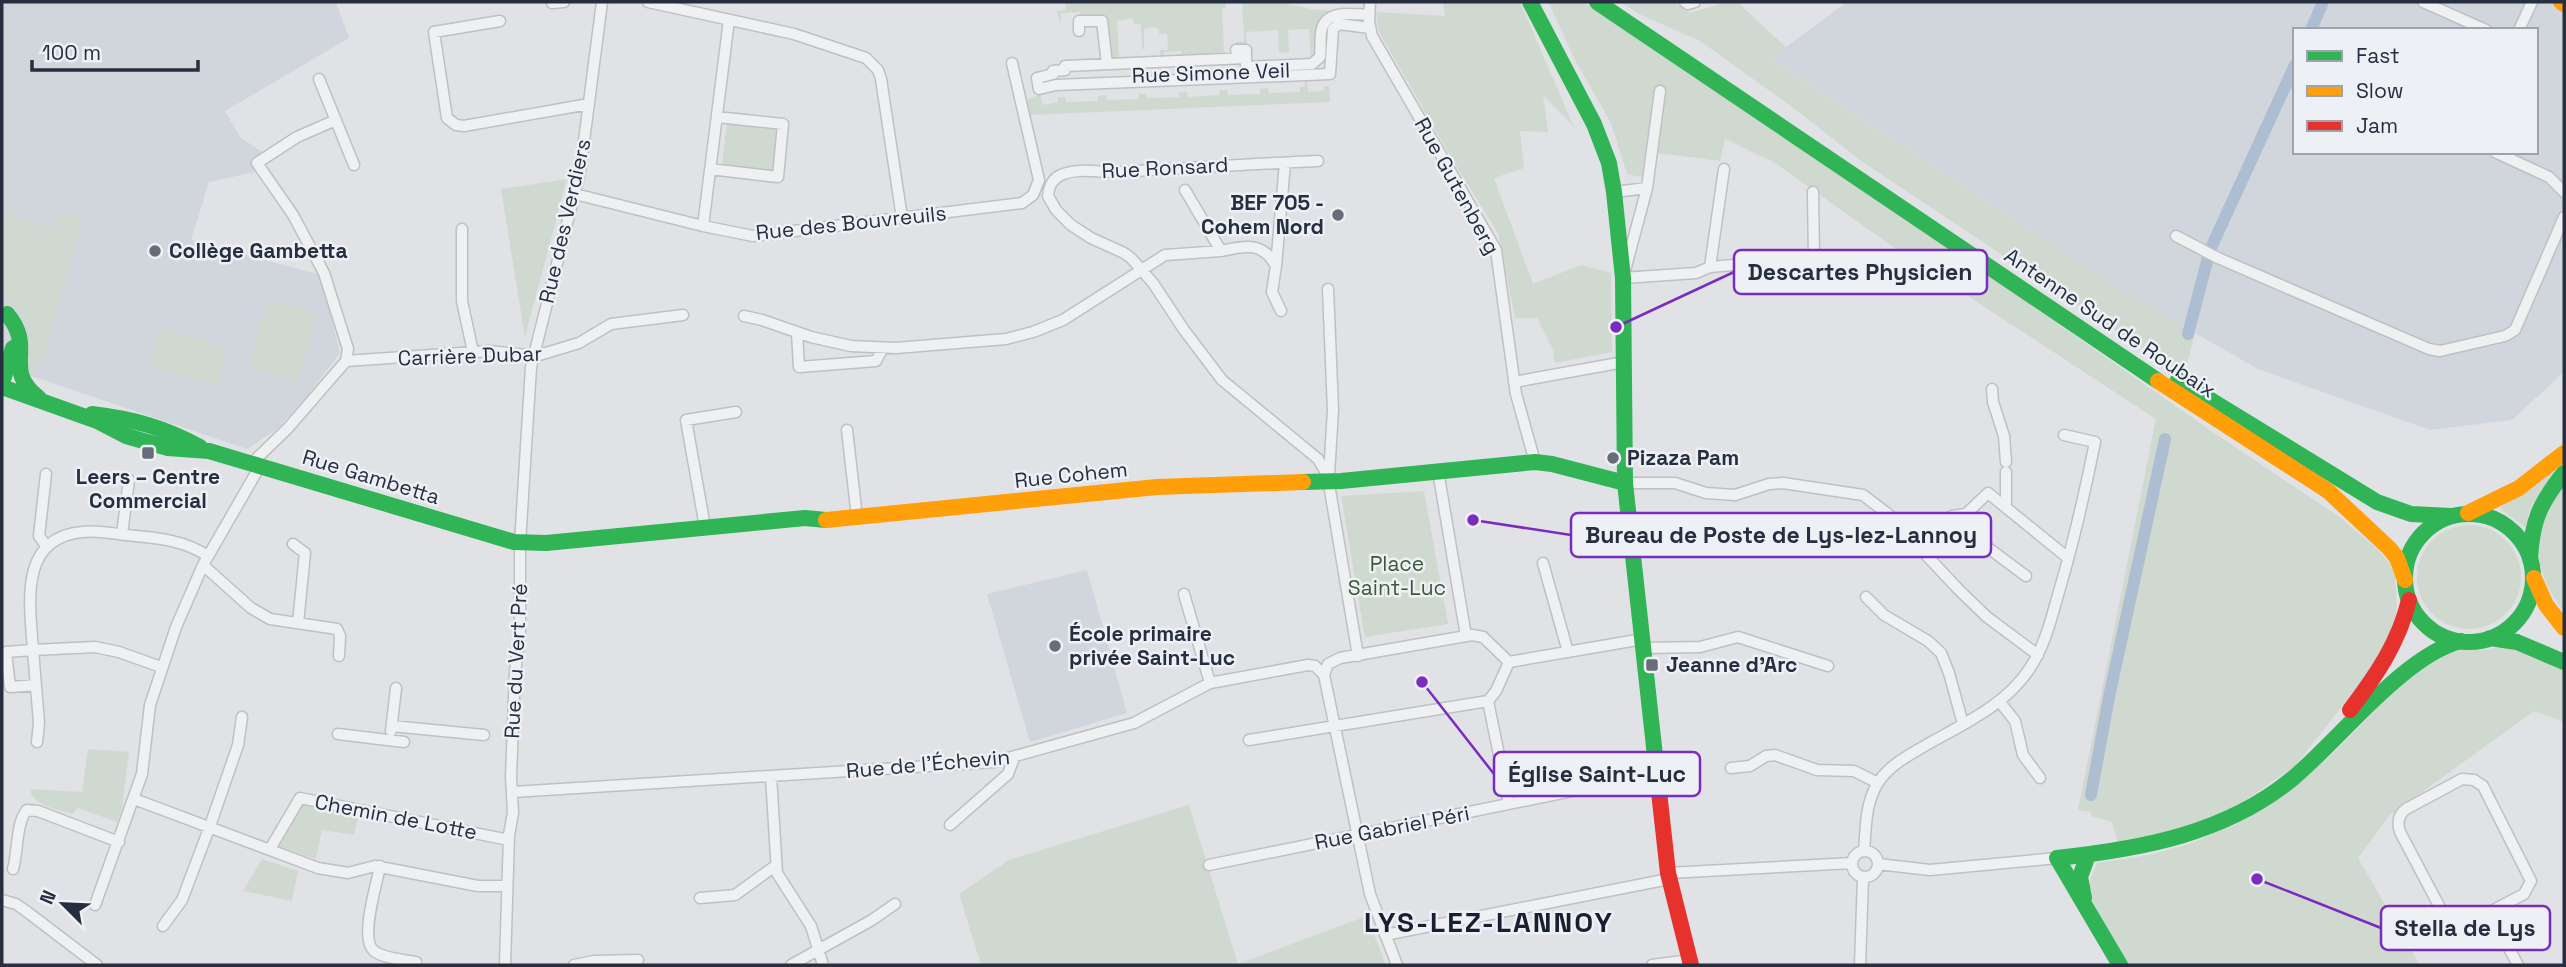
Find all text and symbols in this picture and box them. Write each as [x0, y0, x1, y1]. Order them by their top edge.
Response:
scale bar [32, 28, 198, 72]
legend [2293, 28, 2538, 154]
text: 100 m [42, 39, 101, 66]
text: Fast [2356, 42, 2400, 69]
street label: Rue Simone Veil [1131, 56, 1291, 89]
text: Slow [2356, 77, 2404, 104]
text: Jam [2356, 112, 2398, 139]
street label: Rue Gutenberg [1409, 113, 1506, 259]
street label: Rue des Verdiers [532, 136, 597, 306]
street label: Rue Ronsard [1101, 151, 1229, 184]
place label: BEF 705 - Cohem Nord [1201, 189, 1324, 240]
street label: Rue des Bouvreuils [754, 199, 948, 246]
marker: BEF 705 - Cohem Nord [1330, 207, 1346, 223]
place label: Collège Gambetta [169, 237, 348, 264]
street label: Antenne Sud de Roubaix [1999, 242, 2221, 403]
marker: Collège Gambetta [147, 243, 163, 259]
callout: Descartes Physicien [1734, 250, 1987, 294]
text: Descartes Physicien [1747, 257, 1973, 287]
street label: Carrière Dubar [397, 339, 543, 372]
street label: Rue Gambetta [299, 443, 443, 510]
place label: Pizaza Pam [1627, 444, 1739, 471]
marker: Leers – Centre Commercial [140, 445, 156, 461]
marker: Pizaza Pam [1605, 450, 1621, 466]
street label: Rue Cohem [1013, 455, 1129, 494]
place label: Leers – Centre Commercial [76, 463, 220, 514]
callout: Bureau de Poste de Lys-lez-Lannoy [1571, 513, 1991, 557]
text: Bureau de Poste de Lys-lez-Lannoy [1585, 520, 1977, 550]
park label: Place Saint-Luc [1348, 550, 1446, 601]
street label: Rue du Vert Pré [498, 583, 533, 739]
place label: École primaire privée Saint-Luc [1069, 620, 1235, 671]
marker: École primaire privée Saint-Luc [1047, 638, 1063, 654]
place label: Jeanne d'Arc [1666, 651, 1797, 678]
marker: Jeanne d'Arc [1644, 657, 1660, 673]
street label: Rue de l'Échevin [845, 743, 1011, 784]
callout: Église Saint-Luc [1494, 752, 1700, 796]
text: Église Saint-Luc [1508, 759, 1686, 789]
street label: Chemin de Lotte [313, 788, 480, 845]
street label: Rue Gabriel Péri [1312, 799, 1472, 856]
north arrow [28, 869, 98, 939]
text: N [34, 886, 62, 908]
district label: LYS-LEZ-LANNOY [1364, 904, 1614, 940]
callout: Stella de Lys [2381, 906, 2550, 950]
text: Stella de Lys [2394, 913, 2536, 943]

